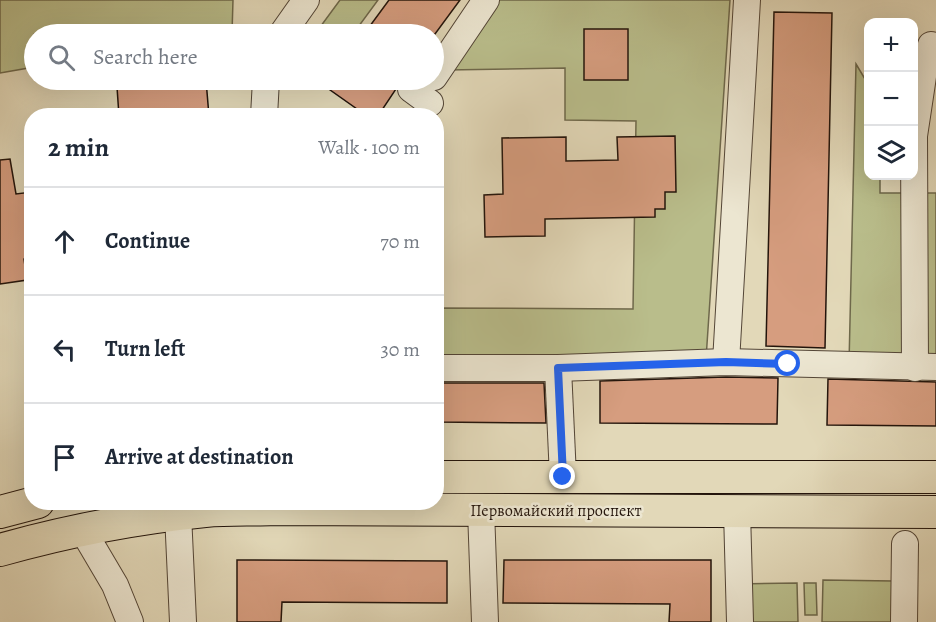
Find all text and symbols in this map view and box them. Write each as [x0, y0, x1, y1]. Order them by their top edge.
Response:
map controls [864, 18, 918, 180]
button: + [864, 18, 918, 72]
search box [24, 24, 444, 90]
icon: search [45, 41, 78, 74]
text: Search here [93, 42, 198, 72]
button: − [864, 72, 918, 126]
button: layers [864, 126, 918, 180]
text: 2 min [48, 130, 109, 165]
text: Walk · 100 m [318, 134, 420, 161]
icon: ahead [48, 225, 81, 258]
text: Continue [105, 226, 190, 256]
text: 70 m [380, 228, 420, 255]
icon: left [48, 333, 81, 366]
text: Turn left [105, 334, 185, 364]
text: 30 m [380, 336, 420, 363]
route start [774, 350, 800, 376]
icon: arrive [48, 441, 81, 474]
text: Arrive at destination [105, 442, 294, 472]
route end [549, 463, 575, 489]
street label: Первомайский проспект [470, 500, 642, 522]

